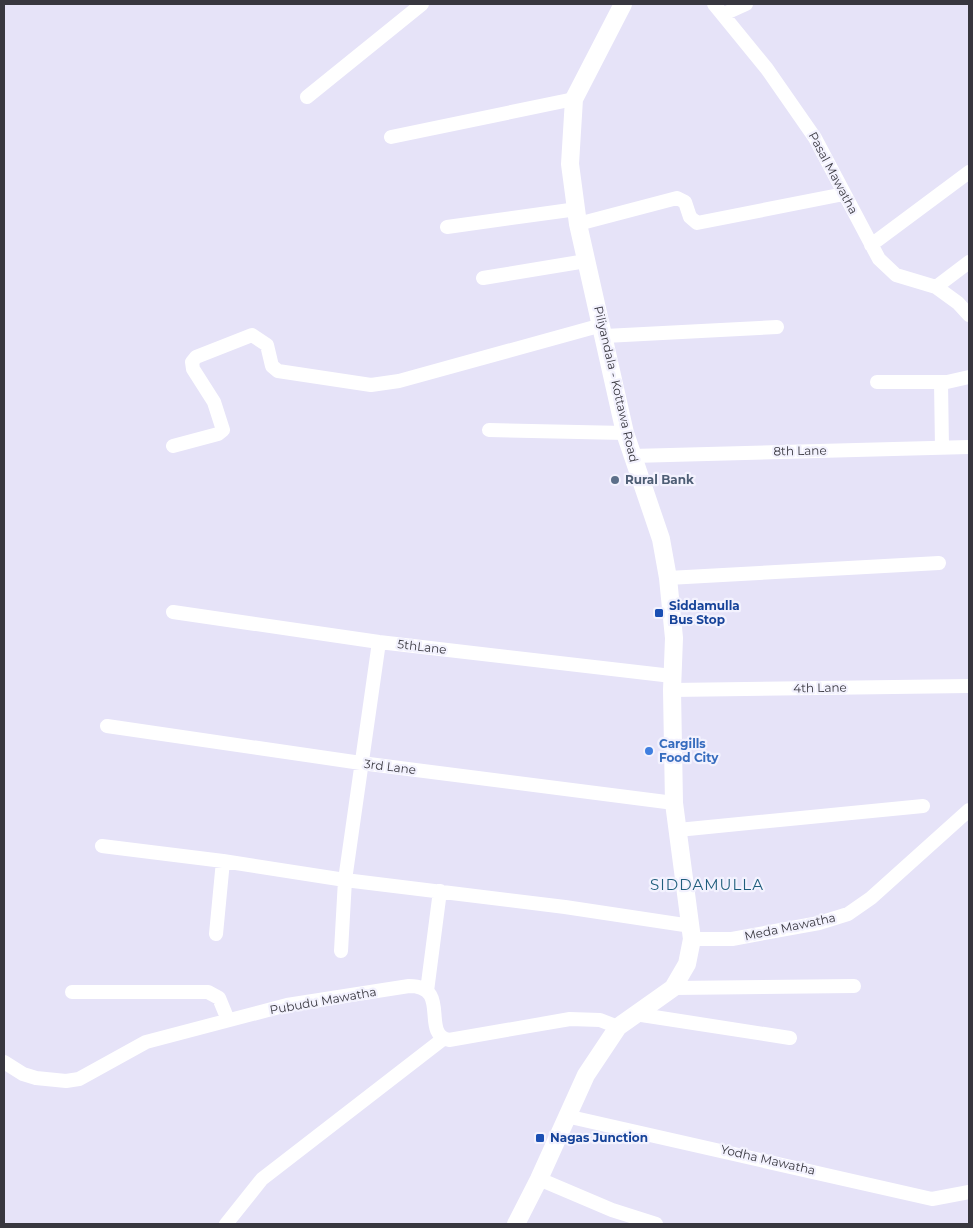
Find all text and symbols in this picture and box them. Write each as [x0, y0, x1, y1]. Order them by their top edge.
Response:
street label: Pasal Mawatha [806, 129, 861, 216]
street label: Piliyandala - Kottawa Road [591, 304, 642, 464]
street label: 8th Lane [773, 443, 827, 458]
place label: Rural Bank [625, 472, 694, 487]
marker: Rural Bank [609, 474, 621, 486]
place label: Siddamulla Bus Stop [669, 598, 740, 627]
marker: Siddamulla Bus Stop [653, 607, 665, 619]
street label: 5thLane [397, 636, 447, 657]
street label: 4th Lane [793, 680, 847, 695]
place label: Cargills Food City [659, 736, 719, 765]
marker: Cargills Food City [643, 745, 655, 757]
street label: 3rd Lane [363, 756, 417, 777]
district label: SIDDAMULLA [650, 875, 764, 894]
street label: Meda Mawatha [743, 910, 837, 944]
street label: Pubudu Mawatha [268, 984, 377, 1017]
place label: Nagas Junction [550, 1130, 648, 1145]
marker: Nagas Junction [534, 1132, 546, 1144]
street label: Yodha Mawatha [719, 1141, 817, 1178]

